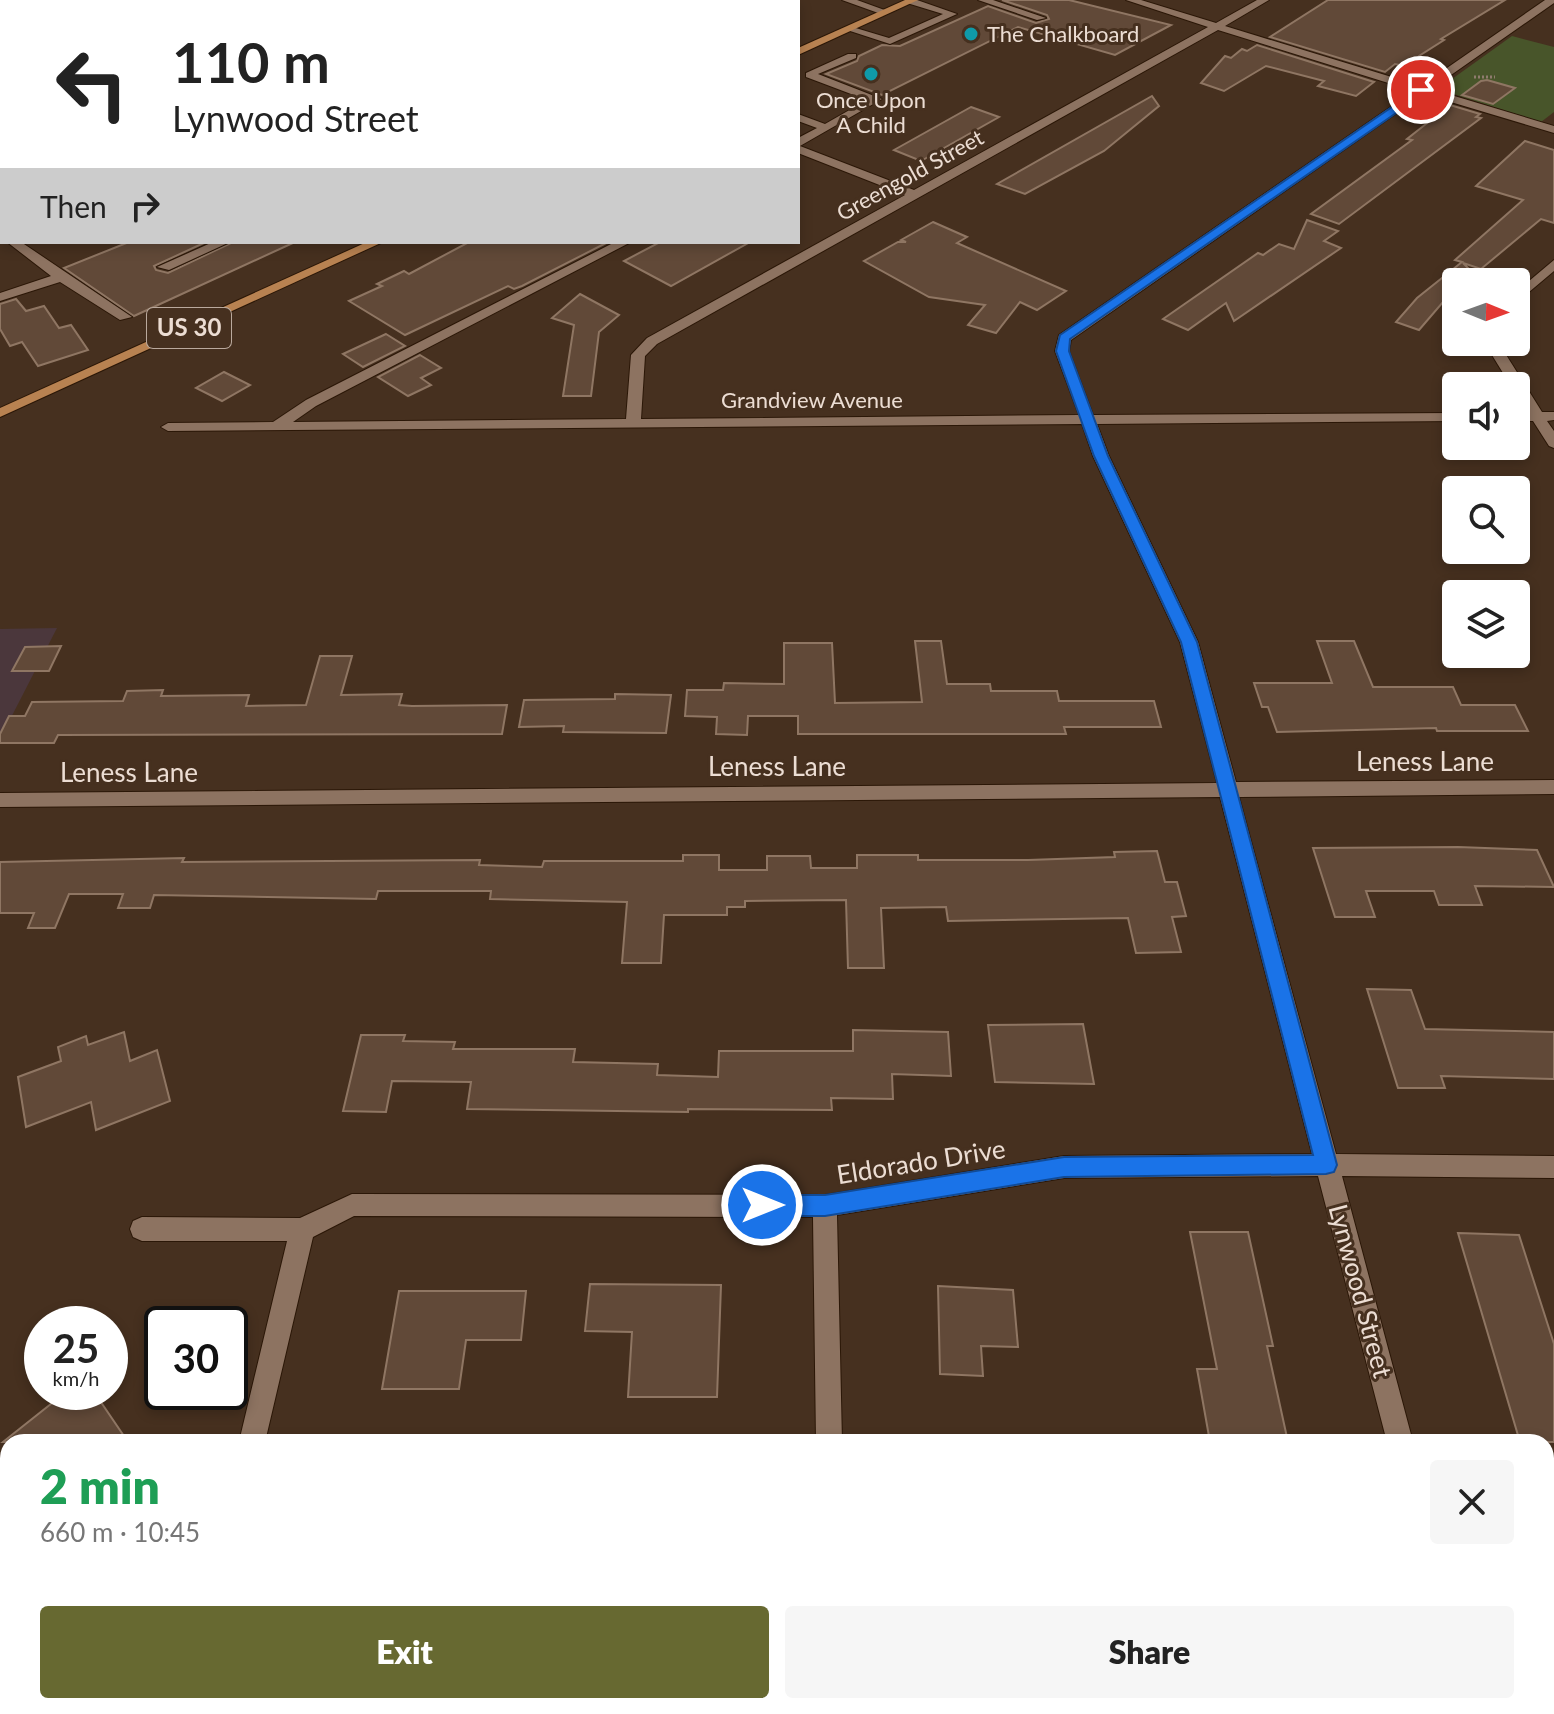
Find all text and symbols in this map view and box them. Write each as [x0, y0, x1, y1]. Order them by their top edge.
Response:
place label: The Chalkboard [987, 20, 1139, 47]
marker: The Chalkboard [962, 25, 980, 43]
text: 110 m [172, 28, 330, 95]
icon: left [40, 32, 144, 136]
pin [1387, 56, 1455, 124]
marker: Once Upon A Child [862, 65, 880, 83]
icon: arrive [1399, 68, 1443, 112]
place label: Once Upon A Child [816, 86, 926, 138]
text: Lynwood Street [172, 96, 419, 140]
street label: Greengold Street [832, 123, 988, 226]
icon: right [123, 184, 167, 228]
text: Then [40, 188, 107, 224]
north arrow [1442, 268, 1530, 356]
map controls [1442, 268, 1530, 668]
road number: US 30 [147, 308, 231, 348]
button: sound [1442, 372, 1530, 460]
street label: Grandview Avenue [721, 386, 903, 413]
button: search [1442, 476, 1530, 564]
button: layers [1442, 580, 1530, 668]
street label: Leness Lane [1356, 745, 1494, 777]
street label: Leness Lane [708, 750, 846, 782]
street label: Leness Lane [60, 756, 198, 788]
street label: Eldorado Drive [834, 1132, 1008, 1190]
position arrow [720, 1163, 804, 1247]
street label: Lynwood Street [1322, 1201, 1400, 1382]
speed limit sign: 30 [144, 1306, 248, 1410]
text: 25 [53, 1324, 99, 1372]
text: km/h [53, 1366, 99, 1390]
text: 2 min [40, 1457, 160, 1514]
button: close [1430, 1460, 1514, 1544]
text: 660 m · 10:45 [40, 1516, 200, 1548]
button: Exit [40, 1606, 769, 1698]
button: Share [785, 1606, 1514, 1698]

